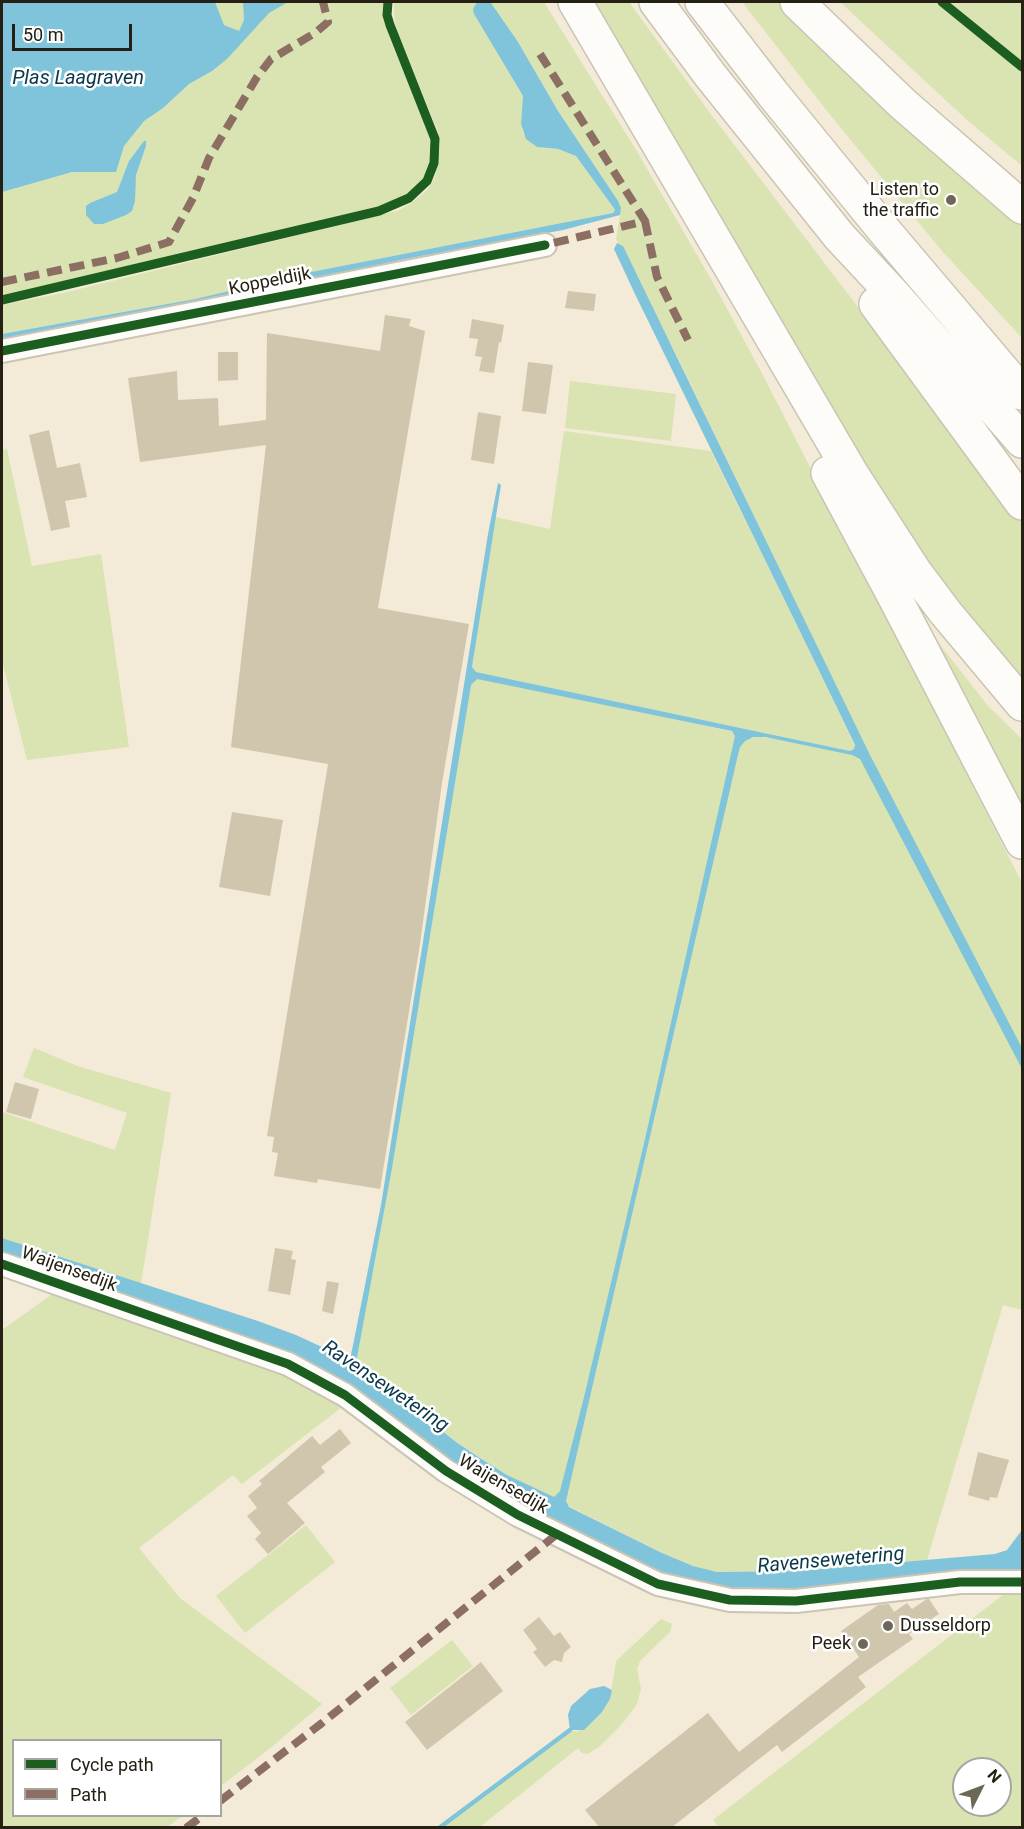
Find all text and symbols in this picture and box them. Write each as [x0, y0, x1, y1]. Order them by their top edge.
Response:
scale bar [15, 12, 135, 50]
text: 50 m [23, 24, 63, 45]
water label: Plas Laagraven [12, 67, 144, 91]
place label: Listen to the traffic [863, 179, 939, 222]
marker: Listen to the traffic [944, 193, 958, 207]
street label: Koppeldijk [227, 263, 313, 301]
street label: Waijensedijk [18, 1243, 120, 1297]
water label: Ravensewetering [317, 1336, 453, 1438]
street label: Waijensedijk [454, 1451, 552, 1519]
water label: Ravensewetering [757, 1543, 905, 1579]
place label: Dusseldorp [900, 1615, 991, 1637]
marker: Dusseldorp [881, 1619, 895, 1633]
place label: Peek [812, 1633, 851, 1655]
marker: Peek [856, 1637, 870, 1651]
legend [12, 1739, 222, 1817]
text: Cycle path [70, 1754, 154, 1775]
north arrow [952, 1757, 1012, 1817]
text: N [983, 1765, 1005, 1787]
text: Path [70, 1784, 107, 1805]

